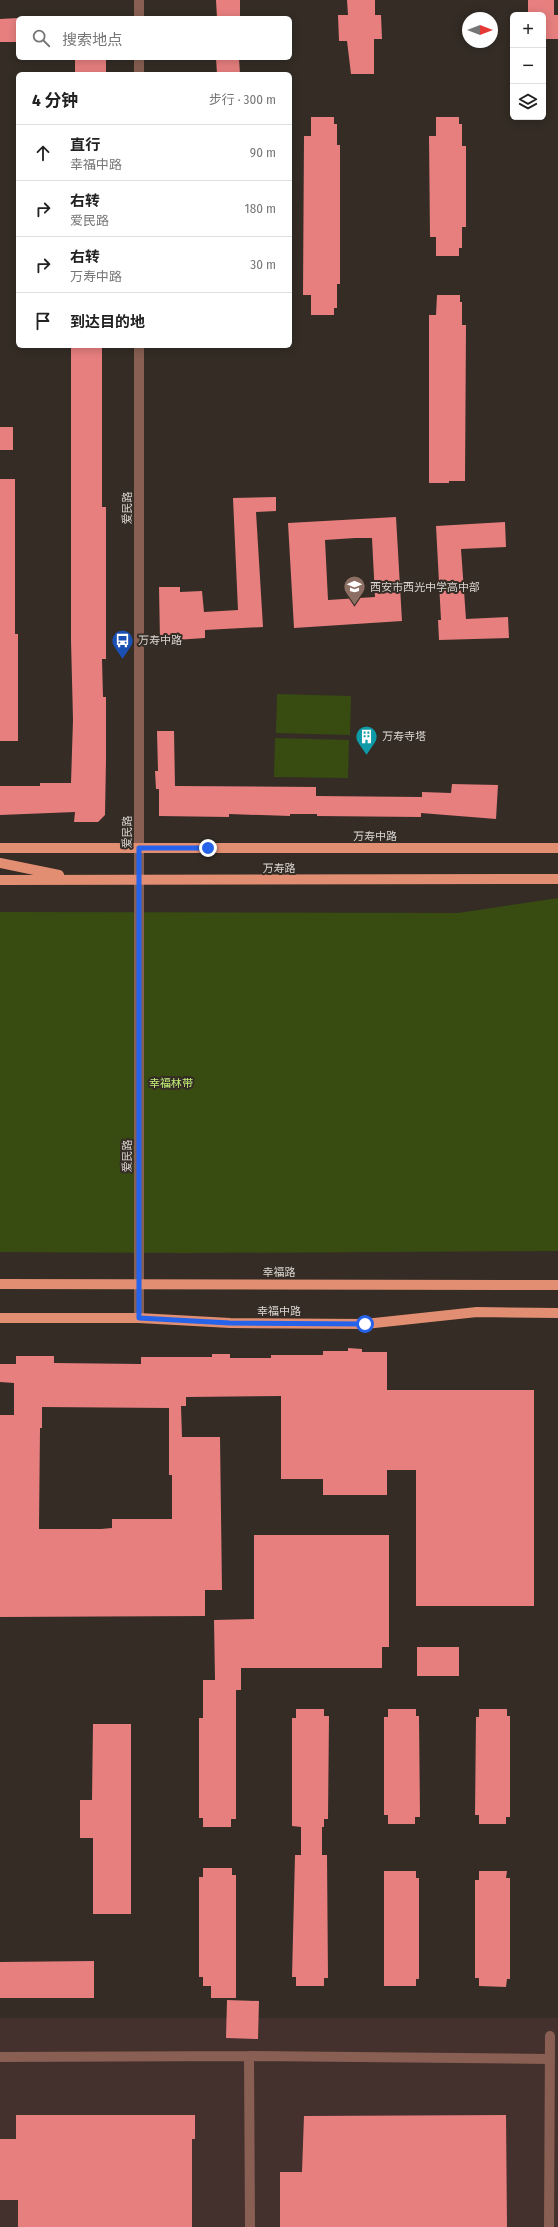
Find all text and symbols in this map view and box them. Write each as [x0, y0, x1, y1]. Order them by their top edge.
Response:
north arrow [462, 12, 498, 48]
map controls [510, 12, 546, 120]
button: + [510, 12, 546, 48]
search box [16, 16, 292, 60]
icon: search [30, 27, 52, 49]
text: 搜索地点 [62, 31, 122, 49]
button: − [510, 48, 546, 84]
button: layers [510, 84, 546, 120]
text: 4 分钟 [32, 90, 78, 111]
text: 步行 · 300 m [209, 92, 276, 107]
text: 直行 [70, 136, 100, 154]
icon: ahead [32, 142, 54, 164]
text: 90 m [250, 145, 276, 160]
text: 幸福中路 [70, 157, 122, 172]
text: 右转 [70, 192, 100, 210]
icon: right [32, 198, 54, 220]
text: 180 m [245, 201, 276, 216]
text: 爱民路 [70, 213, 109, 228]
text: 右转 [70, 248, 100, 266]
icon: right [32, 254, 54, 276]
text: 30 m [250, 257, 276, 272]
text: 万寿中路 [70, 269, 122, 284]
icon: arrive [32, 310, 54, 332]
text: 到达目的地 [70, 313, 145, 331]
street label: 爱民路 [121, 492, 134, 525]
school or university icon: 西安市西光中学高中部 [342, 574, 368, 607]
place label: 西安市西光中学高中部 [370, 581, 480, 594]
bus stop icon: 万寿中路 [110, 627, 136, 660]
place label: 万寿中路 [138, 634, 182, 647]
building icon: 万寿寺塔 [354, 723, 380, 756]
place label: 万寿寺塔 [382, 730, 426, 743]
street label: 爱民路 [121, 816, 134, 849]
street label: 万寿中路 [353, 830, 397, 843]
route end [199, 839, 217, 857]
street label: 万寿路 [263, 862, 296, 875]
park label: 幸福林带 [149, 1077, 193, 1090]
street label: 爱民路 [121, 1140, 134, 1173]
street label: 幸福路 [263, 1266, 296, 1279]
street label: 幸福中路 [257, 1305, 301, 1318]
route start [356, 1315, 374, 1333]

